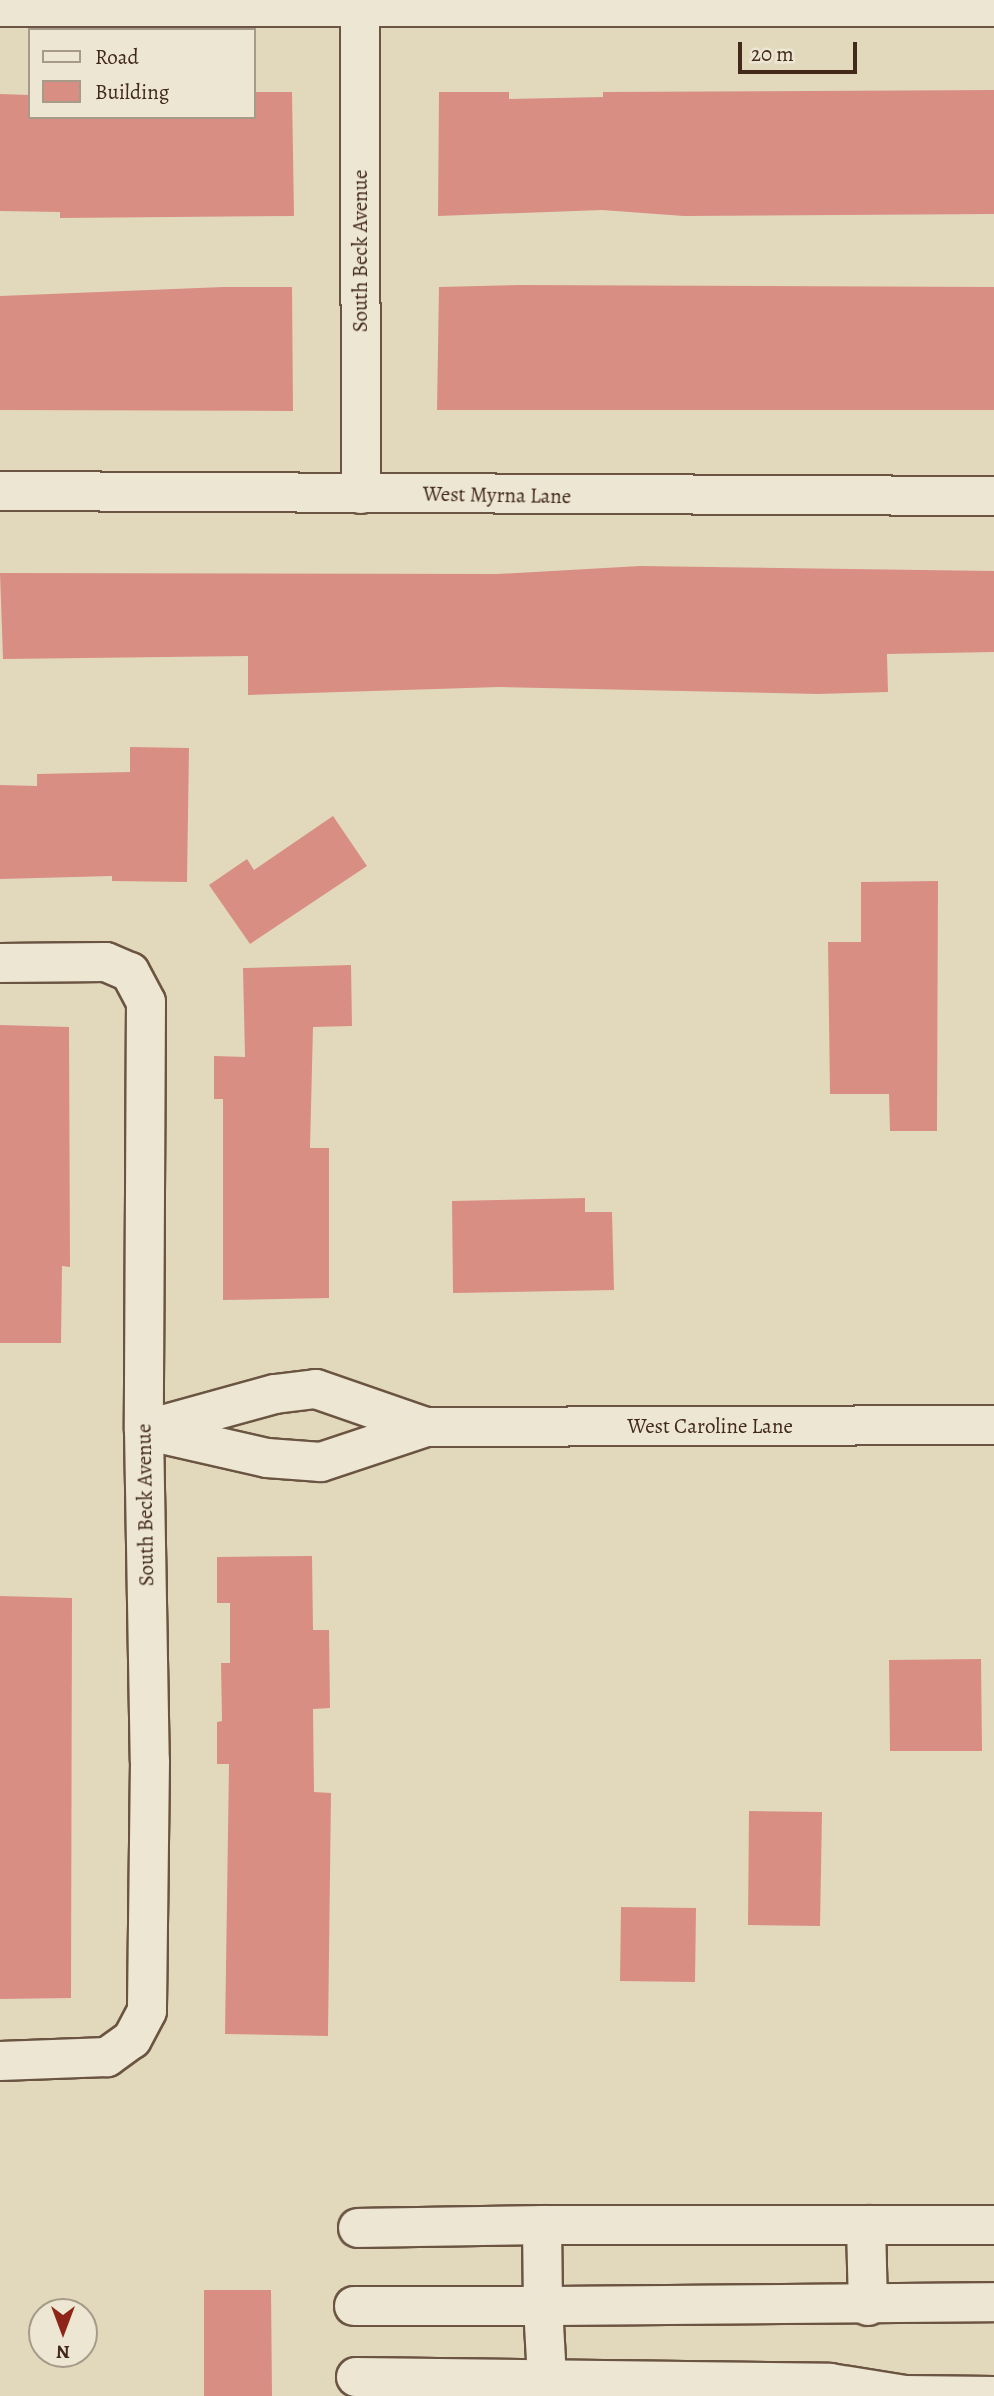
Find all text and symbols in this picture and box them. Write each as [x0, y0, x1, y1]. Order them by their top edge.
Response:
legend [28, 28, 256, 119]
scale bar [742, 28, 861, 72]
text: 20 m [751, 40, 794, 68]
text: Road [95, 43, 139, 71]
text: Building [95, 78, 169, 106]
street label: South Beck Avenue [347, 170, 373, 332]
street label: West Myrna Lane [423, 481, 571, 509]
street label: West Caroline Lane [627, 1413, 793, 1439]
street label: South Beck Avenue [131, 1423, 159, 1587]
north arrow [28, 2298, 98, 2368]
text: N [56, 2339, 70, 2365]

